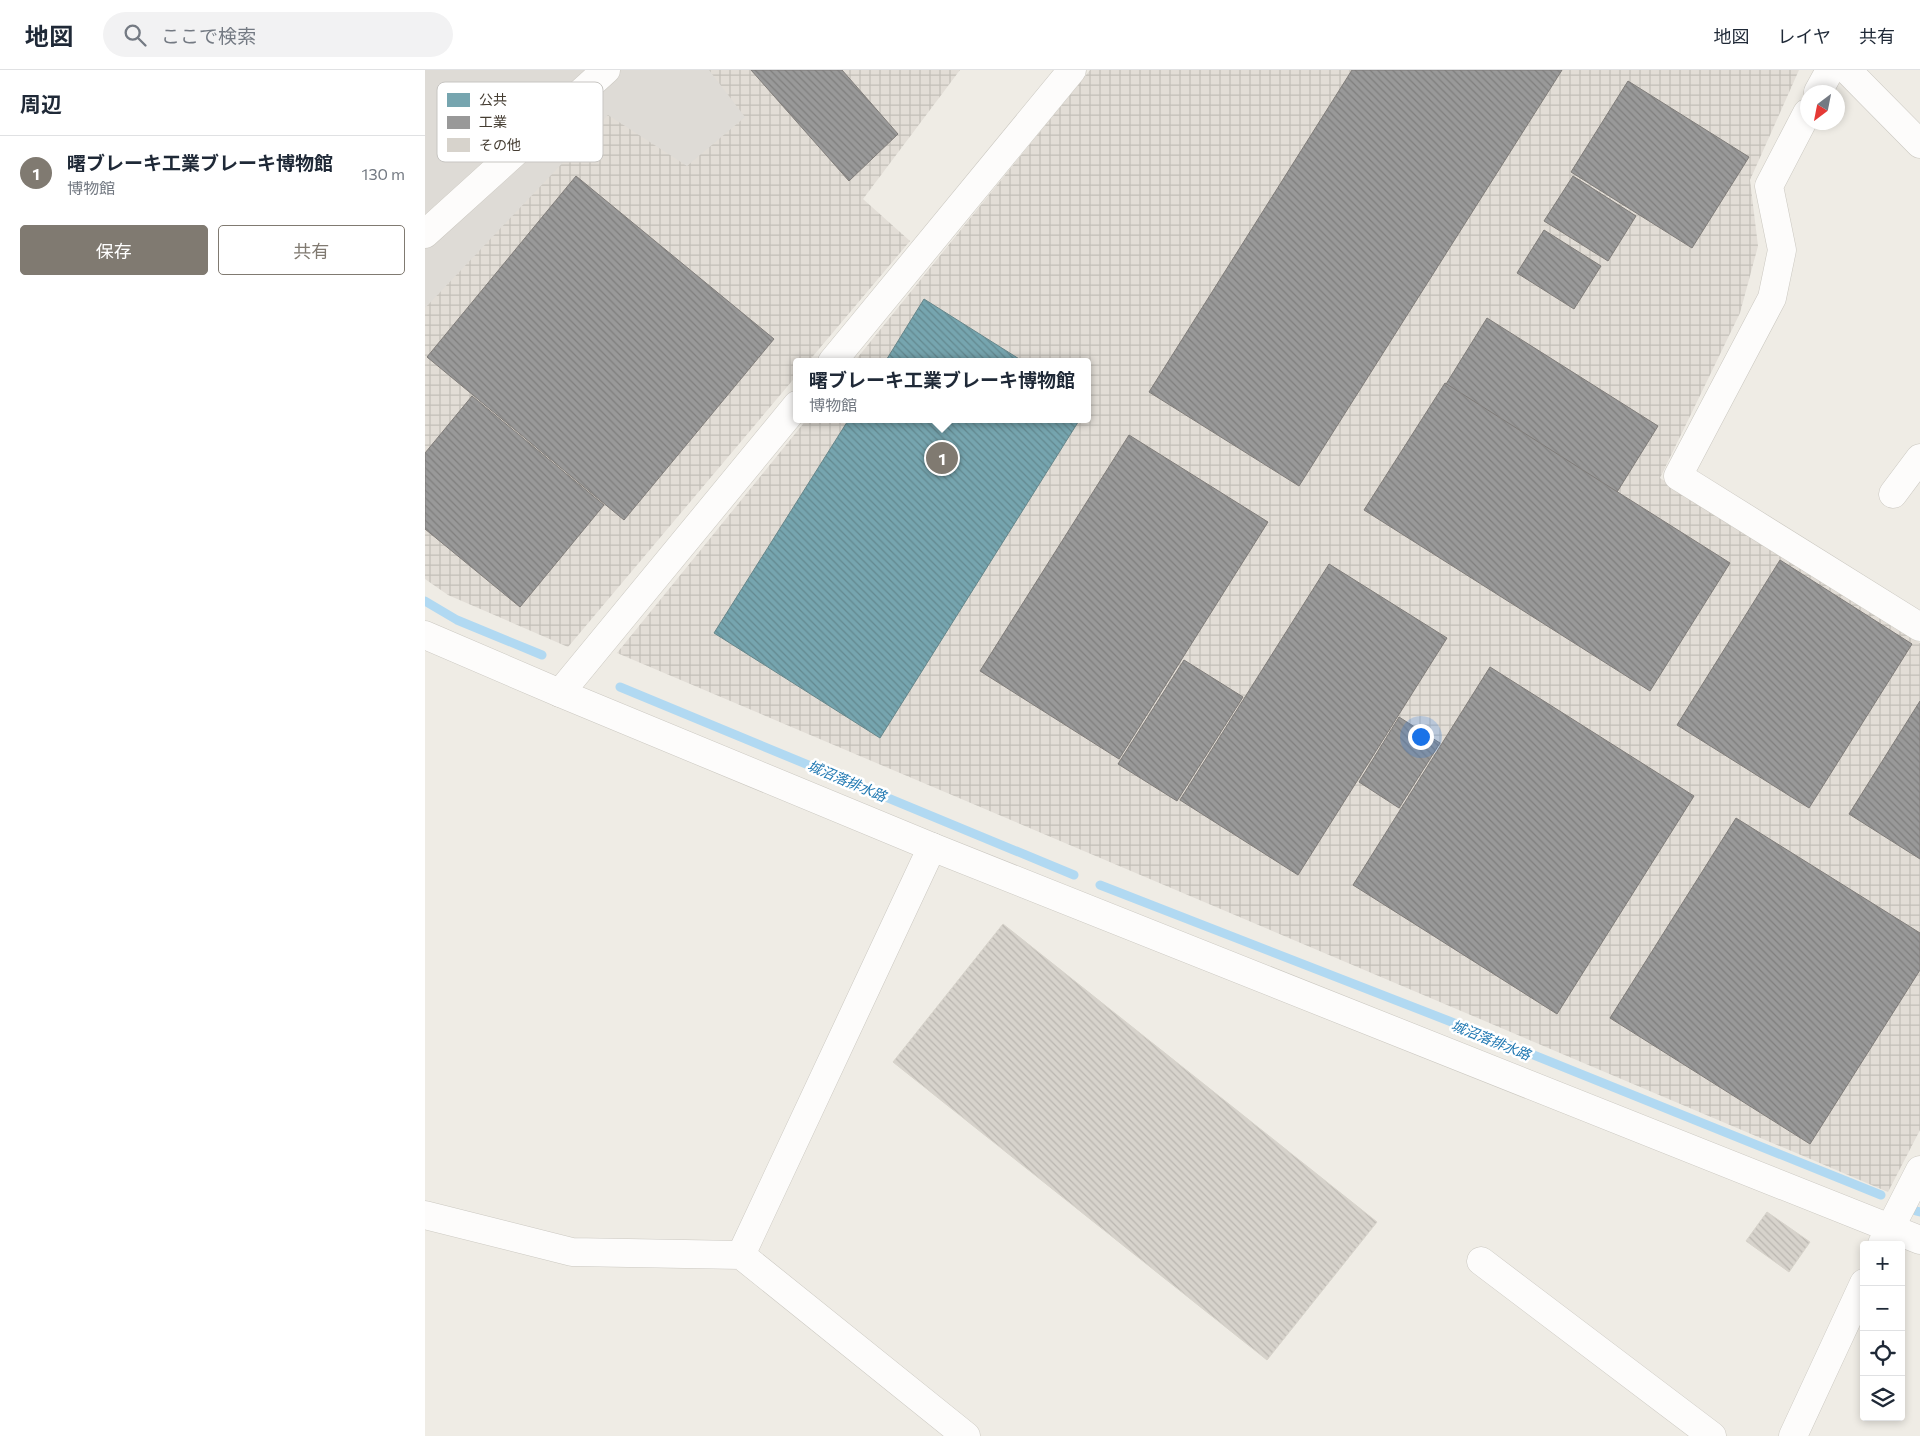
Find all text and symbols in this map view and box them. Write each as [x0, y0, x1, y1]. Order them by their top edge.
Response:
search box [103, 12, 453, 57]
text: 地図 [25, 21, 73, 50]
icon: search [121, 21, 149, 49]
text: ここで検索 [161, 24, 256, 47]
text: 地図 [1714, 25, 1750, 47]
text: レイヤ [1778, 25, 1831, 47]
text: 共有 [1859, 25, 1895, 47]
legend [437, 82, 603, 162]
north arrow [1800, 85, 1845, 130]
text: 周辺 [20, 91, 62, 116]
text: 公共 [479, 91, 507, 108]
text: 工業 [479, 113, 507, 130]
text: その他 [479, 136, 521, 153]
text: 曙ブレーキ工業ブレーキ博物館 [67, 151, 333, 174]
text: 1 [32, 164, 40, 183]
text: 130 m [362, 164, 405, 183]
text: 博物館 [67, 178, 115, 197]
button: 保存 [20, 225, 208, 275]
button: 共有 [218, 225, 405, 275]
popup [793, 358, 1091, 423]
text: 曙ブレーキ工業ブレーキ博物館 [809, 368, 1075, 391]
text: 博物館 [809, 395, 857, 414]
pin: 1 [926, 439, 958, 477]
your location [1408, 724, 1434, 750]
water label: 城沼落排水路 [805, 756, 890, 805]
water label: 城沼落排水路 [1449, 1016, 1534, 1064]
map controls [1860, 1241, 1905, 1421]
button: + [1860, 1241, 1905, 1286]
button: − [1860, 1286, 1905, 1331]
button: locate [1860, 1331, 1905, 1376]
button: layers [1860, 1376, 1905, 1421]

